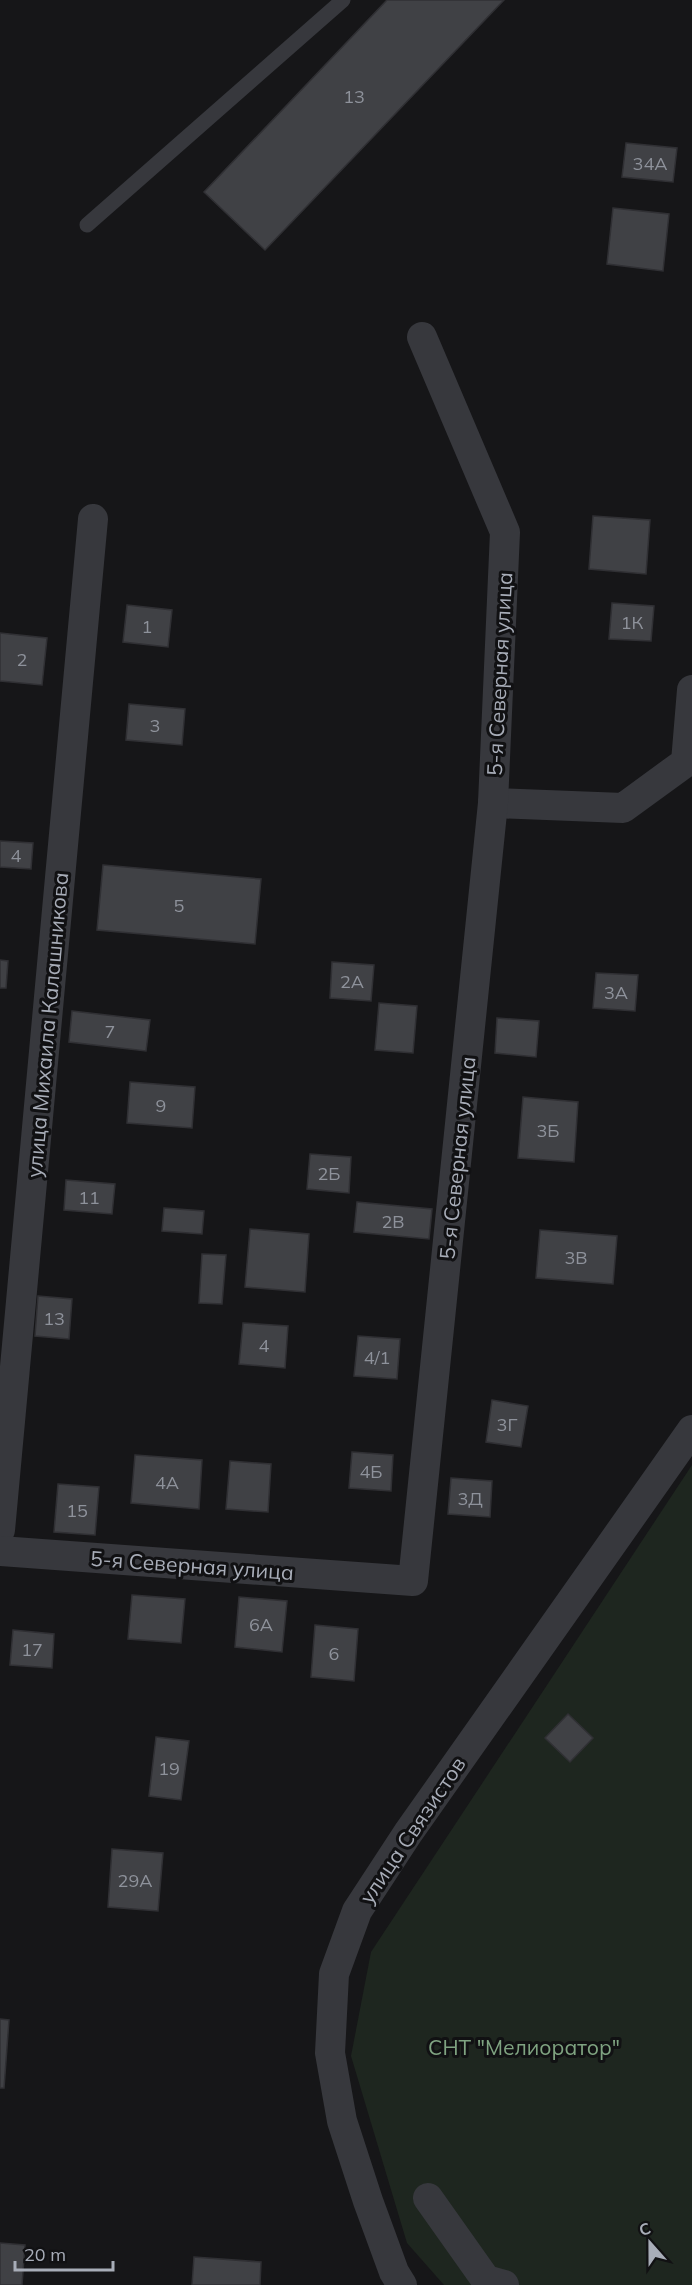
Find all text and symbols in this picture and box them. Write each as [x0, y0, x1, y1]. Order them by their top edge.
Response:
house number: 13 [343, 85, 365, 108]
house number: 34А [633, 152, 667, 175]
street label: 5-я Северная улица [481, 571, 517, 777]
house number: 1К [621, 611, 643, 634]
house number: 1 [142, 615, 152, 638]
house number: 2 [17, 648, 27, 671]
house number: 3 [150, 714, 160, 737]
house number: 4 [11, 844, 22, 867]
street label: улица Михаила Калашникова [21, 871, 73, 1179]
house number: 5 [174, 894, 185, 917]
house number: 2А [340, 970, 364, 993]
house number: 3А [604, 981, 628, 1004]
house number: 7 [105, 1020, 115, 1043]
street label: 5-я Северная улица [433, 1055, 481, 1261]
house number: 9 [156, 1094, 166, 1117]
house number: 3Б [537, 1119, 560, 1142]
house number: 2Б [318, 1162, 341, 1185]
house number: 11 [78, 1186, 100, 1209]
house number: 2В [381, 1210, 405, 1233]
house number: 3В [564, 1246, 588, 1269]
house number: 13 [43, 1307, 65, 1330]
house number: 4 [259, 1334, 270, 1357]
house number: 4/1 [364, 1346, 390, 1369]
house number: 3Г [497, 1413, 517, 1436]
house number: 4Б [360, 1460, 383, 1483]
house number: 4А [155, 1471, 179, 1494]
house number: 3Д [457, 1487, 483, 1510]
house number: 15 [66, 1499, 88, 1522]
street label: 5-я Северная улица [89, 1545, 295, 1585]
house number: 6А [249, 1613, 273, 1636]
house number: 17 [21, 1638, 43, 1661]
house number: 6 [329, 1642, 339, 1665]
street label: улица Связистов [353, 1752, 471, 1908]
house number: 19 [158, 1757, 180, 1780]
house number: 29А [118, 1869, 152, 1892]
park label: СНТ "Мелиоратор" [428, 2034, 620, 2060]
north arrow [620, 2213, 680, 2273]
text: С [636, 2218, 653, 2240]
scale bar [15, 2234, 112, 2272]
text: 20 m [24, 2243, 66, 2266]

